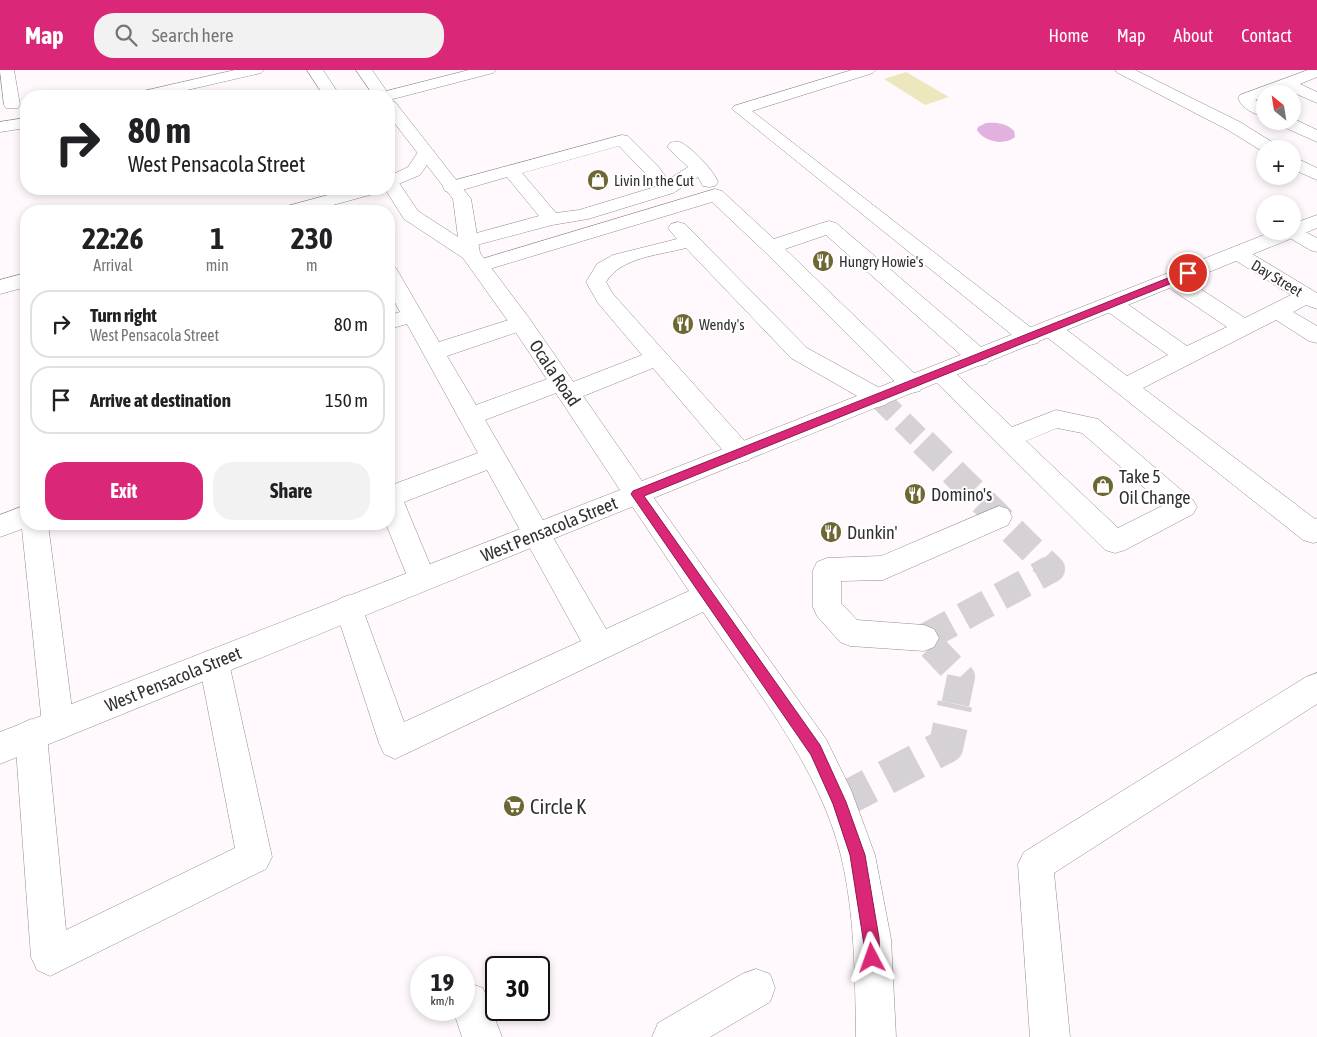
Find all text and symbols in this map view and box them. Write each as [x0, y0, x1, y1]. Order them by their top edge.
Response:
search box [94, 13, 444, 58]
icon: search [112, 21, 140, 49]
text: Map [25, 22, 64, 49]
text: Search here [152, 24, 234, 46]
text: Home [1049, 25, 1089, 46]
text: Map [1117, 25, 1146, 46]
text: About [1174, 25, 1213, 46]
text: Contact [1241, 25, 1292, 46]
north arrow [1256, 85, 1301, 130]
map controls [1256, 85, 1301, 240]
icon: right [45, 110, 110, 175]
text: 80 m [128, 110, 191, 150]
button: + [1256, 140, 1301, 185]
text: West Pensacola Street [128, 151, 305, 177]
shop icon: Livin In the Cut [586, 168, 610, 192]
place label: Livin In the Cut [614, 172, 694, 189]
button: − [1256, 195, 1301, 240]
text: 22:26 [82, 221, 144, 255]
text: 1 [210, 221, 224, 255]
text: 230 [291, 221, 333, 255]
restaurant icon: Hungry Howie's [811, 249, 835, 273]
pin [1167, 252, 1209, 294]
place label: Hungry Howie's [839, 253, 923, 270]
text: Arrival [93, 256, 132, 274]
text: min [206, 256, 229, 274]
text: m [306, 256, 318, 274]
street label: Day Street [1248, 256, 1306, 300]
icon: arrive [1174, 259, 1202, 287]
text: Turn right [90, 304, 157, 326]
icon: right [47, 310, 75, 338]
restaurant icon: Wendy's [671, 312, 695, 336]
text: 80 m [334, 313, 368, 335]
place label: Wendy's [699, 316, 745, 333]
text: West Pensacola Street [90, 326, 219, 344]
street label: Ocala Road [525, 336, 585, 410]
icon: arrive [47, 386, 75, 414]
text: Arrive at destination [90, 389, 231, 411]
text: 150 m [325, 389, 368, 411]
button: Exit [45, 462, 203, 520]
button: Share [213, 462, 370, 520]
place label: Take 5 Oil Change [1119, 466, 1190, 508]
shop icon: Take 5 Oil Change [1091, 474, 1115, 498]
restaurant icon: Domino's [903, 482, 927, 506]
place label: Domino's [931, 484, 992, 505]
street label: West Pensacola Street [478, 492, 620, 566]
restaurant icon: Dunkin' [819, 520, 843, 544]
place label: Dunkin' [847, 522, 897, 543]
street label: West Pensacola Street [102, 642, 244, 716]
supermarket icon: Circle K [502, 794, 526, 818]
place label: Circle K [530, 794, 587, 818]
position arrow [845, 931, 897, 983]
speed limit sign: 30 [485, 956, 550, 1021]
text: 19 [431, 968, 454, 996]
text: km/h [431, 994, 454, 1008]

